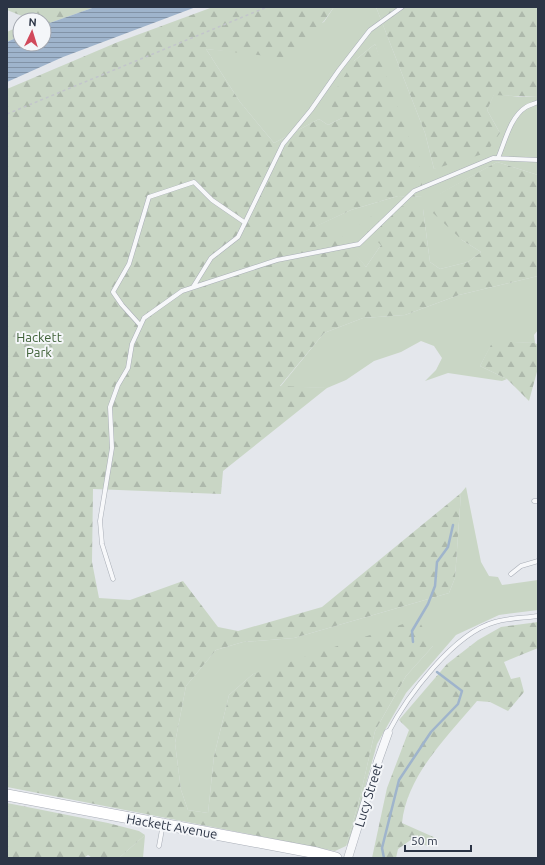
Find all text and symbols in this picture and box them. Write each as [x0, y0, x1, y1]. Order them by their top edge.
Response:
north arrow [12, 12, 52, 52]
text: N [28, 16, 37, 28]
park label: Hackett Park [16, 330, 62, 359]
street label: Lucy Street [352, 761, 384, 829]
street label: Hackett Avenue [125, 811, 219, 841]
scale bar [405, 827, 471, 853]
text: 50 m [411, 834, 438, 847]

